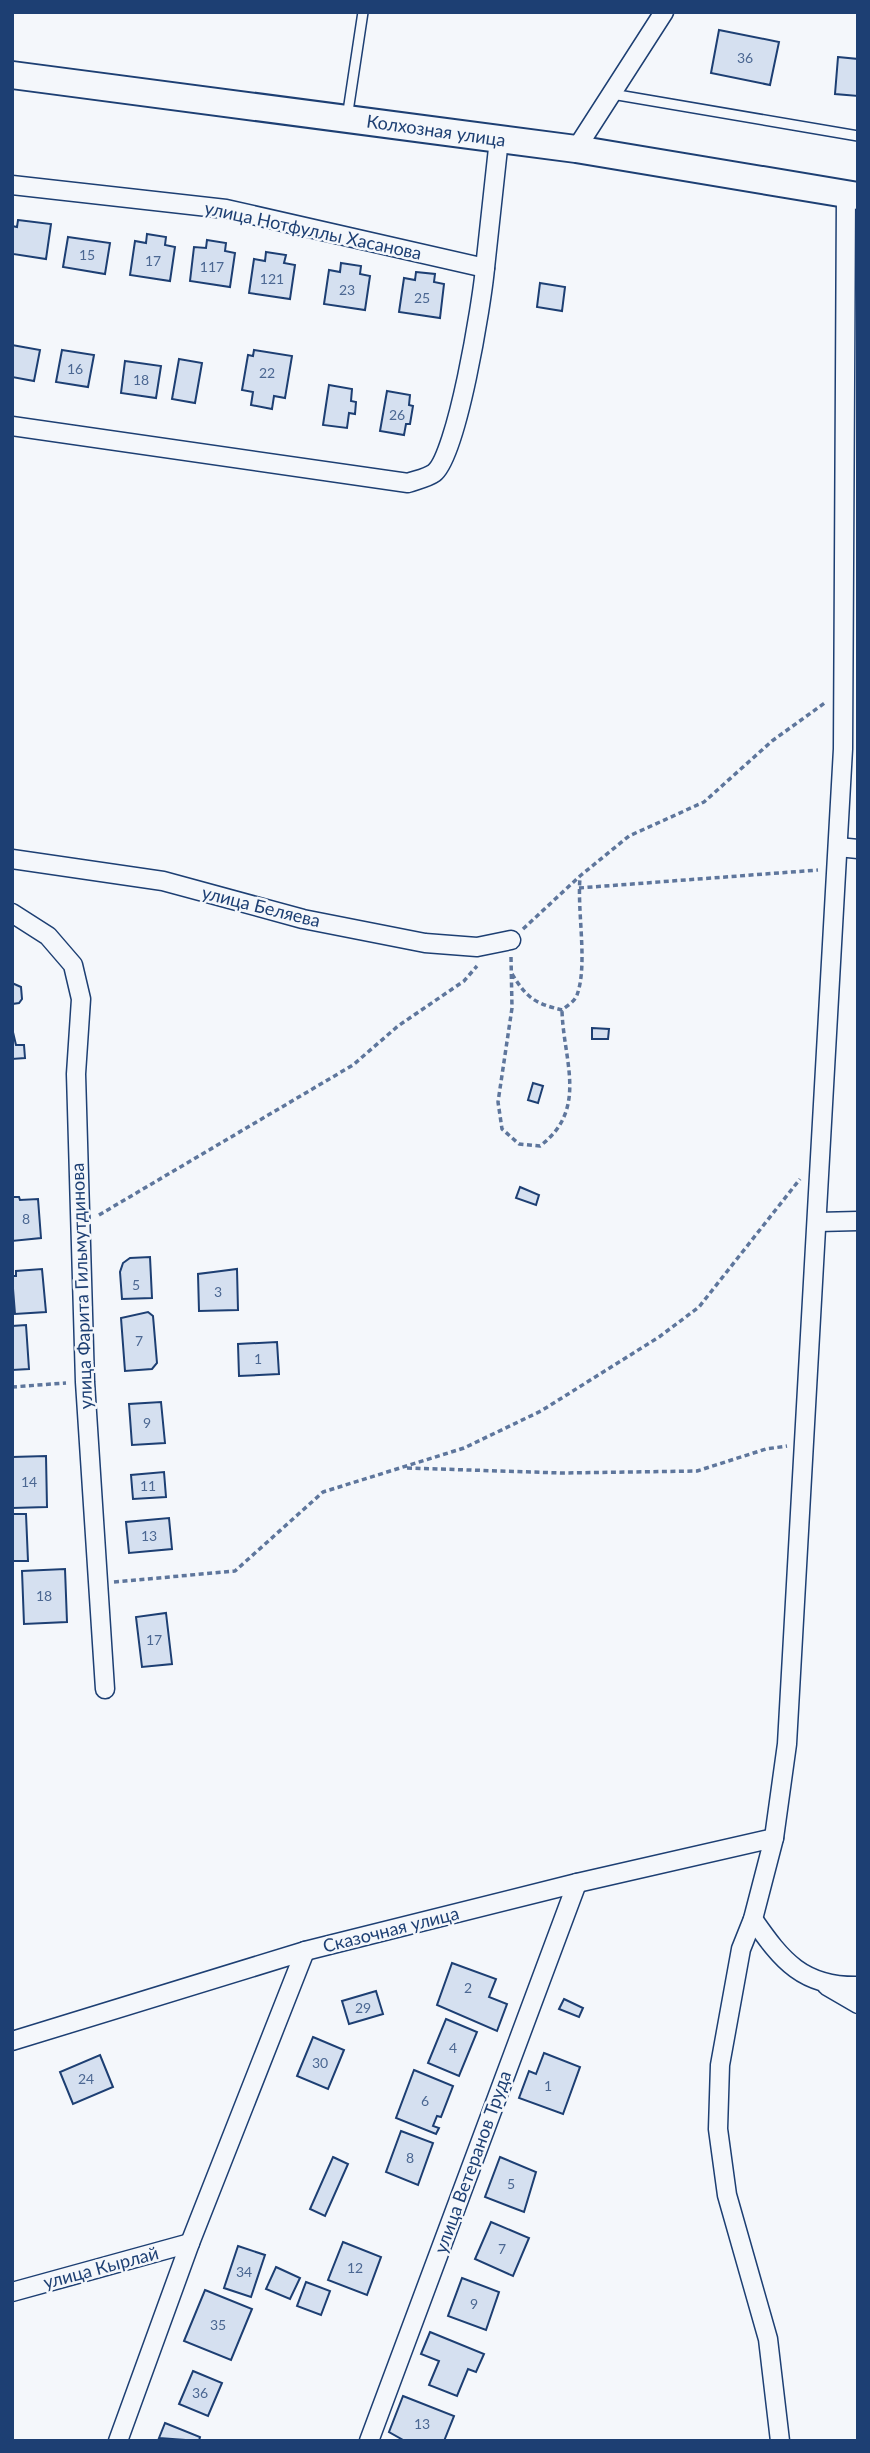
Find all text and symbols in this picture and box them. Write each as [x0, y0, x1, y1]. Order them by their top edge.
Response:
house number: 36 [737, 49, 753, 66]
street label: Колхозная улица [365, 109, 507, 151]
street label: улица Нотфуллы Хасанова [203, 196, 424, 264]
house number: 15 [79, 246, 95, 263]
house number: 17 [145, 252, 161, 269]
house number: 117 [200, 258, 224, 275]
house number: 121 [260, 270, 284, 287]
house number: 23 [339, 281, 355, 298]
house number: 25 [414, 289, 430, 306]
house number: 16 [67, 360, 83, 377]
house number: 22 [259, 364, 275, 381]
house number: 18 [133, 371, 149, 388]
house number: 26 [389, 406, 405, 423]
street label: улица Беляева [200, 881, 323, 931]
street label: улица Фарита Гильмутдинова [66, 1162, 96, 1410]
house number: 8 [22, 1210, 30, 1227]
house number: 5 [132, 1276, 140, 1293]
house number: 3 [214, 1283, 222, 1300]
house number: 7 [135, 1332, 143, 1349]
house number: 1 [254, 1350, 262, 1367]
house number: 9 [143, 1414, 151, 1431]
house number: 14 [21, 1473, 37, 1490]
house number: 11 [140, 1477, 156, 1494]
house number: 13 [141, 1527, 157, 1544]
house number: 18 [36, 1587, 52, 1604]
house number: 17 [146, 1631, 162, 1648]
street label: Сказочная улица [320, 1901, 461, 1957]
house number: 2 [464, 1979, 472, 1996]
house number: 29 [355, 1999, 371, 2016]
house number: 4 [449, 2039, 457, 2056]
house number: 30 [312, 2054, 328, 2071]
street label: улица Ветеранов Труда [429, 2067, 515, 2256]
house number: 24 [78, 2070, 94, 2087]
house number: 1 [544, 2077, 552, 2094]
house number: 6 [421, 2092, 429, 2109]
house number: 8 [406, 2149, 414, 2166]
house number: 5 [507, 2175, 515, 2192]
house number: 7 [498, 2240, 506, 2257]
street label: улица Кырлай [41, 2241, 161, 2293]
house number: 12 [347, 2259, 363, 2276]
house number: 34 [236, 2263, 252, 2280]
house number: 9 [470, 2295, 478, 2312]
house number: 35 [210, 2316, 226, 2333]
house number: 36 [192, 2384, 208, 2401]
house number: 13 [414, 2415, 430, 2432]

